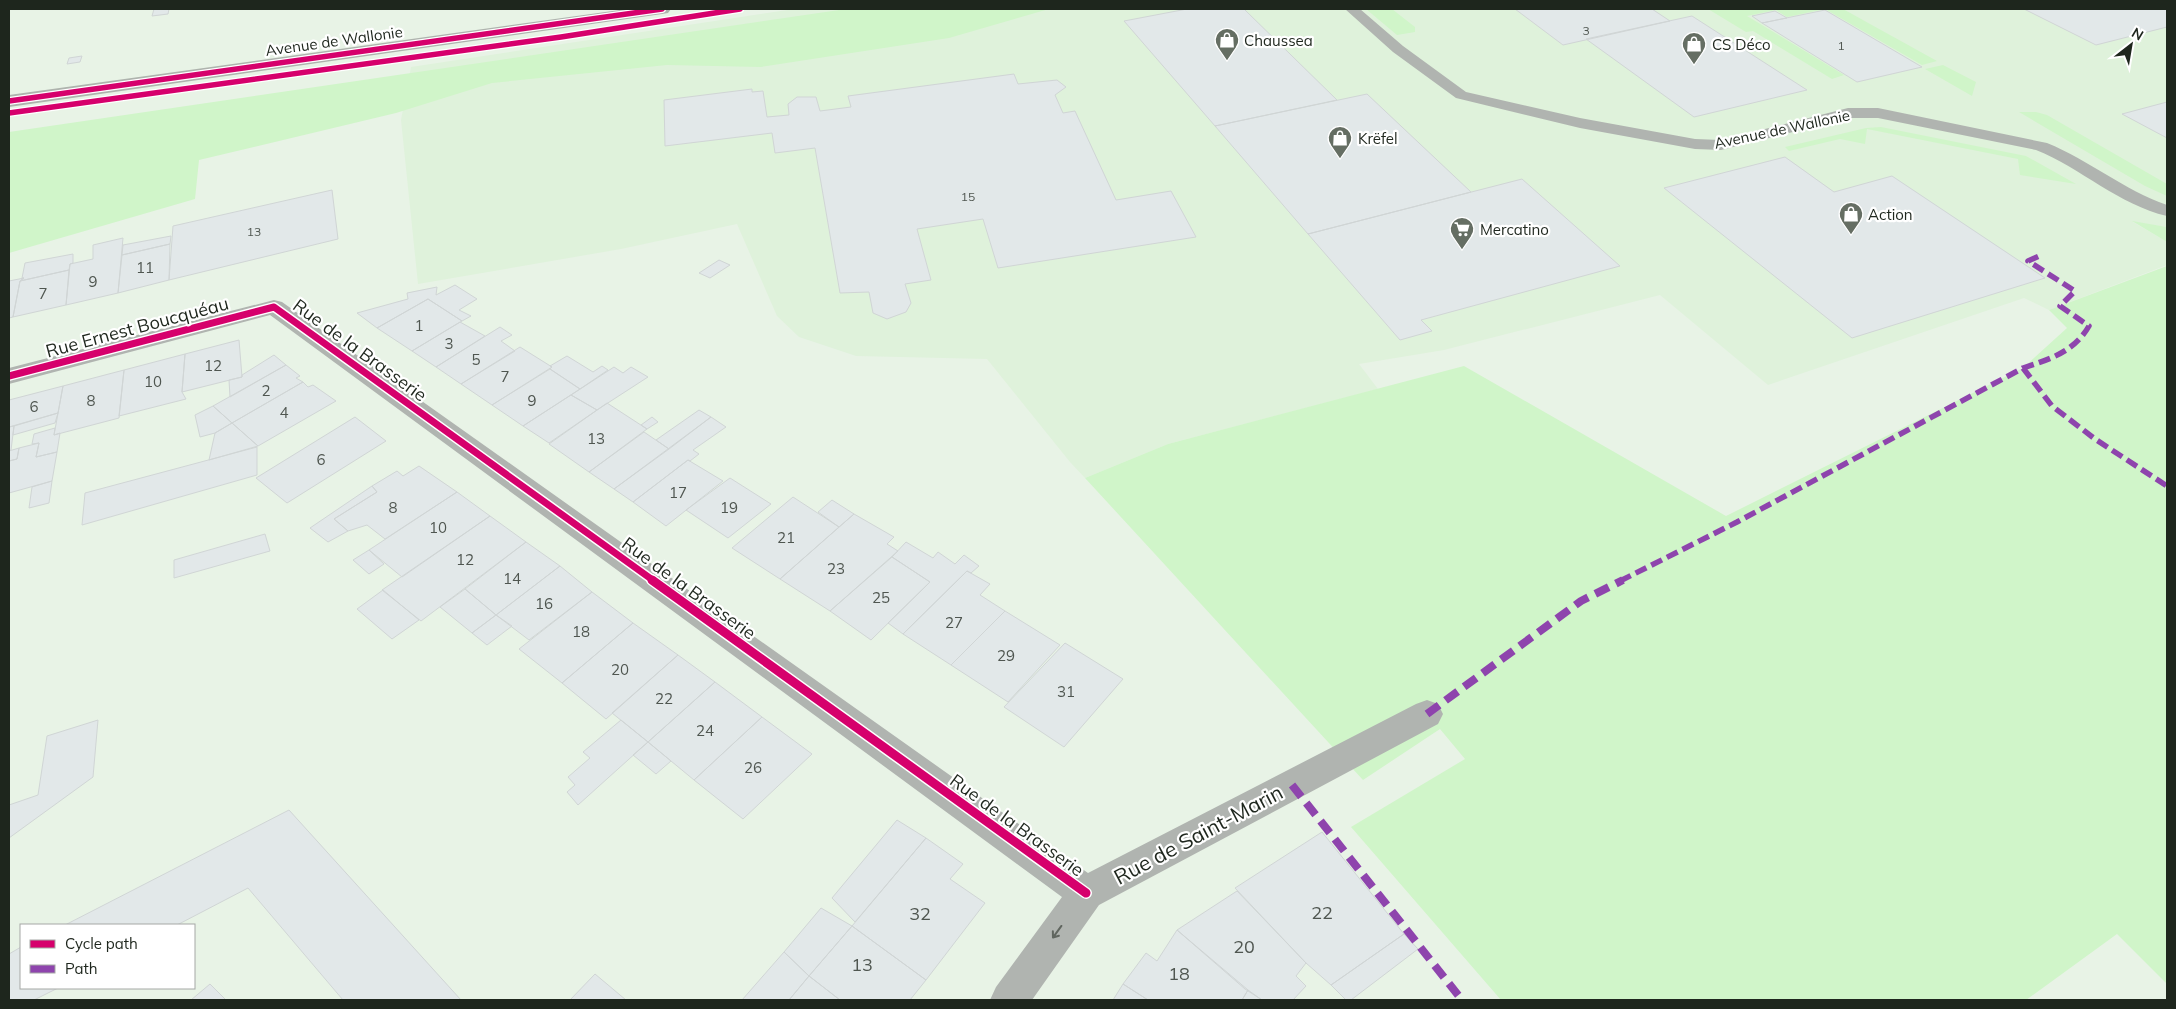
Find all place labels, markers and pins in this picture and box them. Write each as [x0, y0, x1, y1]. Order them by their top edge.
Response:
shop icon: Chaussea [1214, 27, 1240, 61]
place label: Chaussea [1244, 31, 1313, 50]
shop icon: CS Déco [1681, 31, 1707, 65]
place label: CS Déco [1712, 35, 1771, 54]
shop icon: Krëfel [1327, 125, 1353, 159]
place label: Krëfel [1358, 129, 1398, 148]
shop icon: Action [1838, 201, 1864, 235]
place label: Action [1868, 205, 1913, 224]
supermarket icon: Mercatino [1449, 216, 1475, 250]
place label: Mercatino [1480, 220, 1549, 239]

